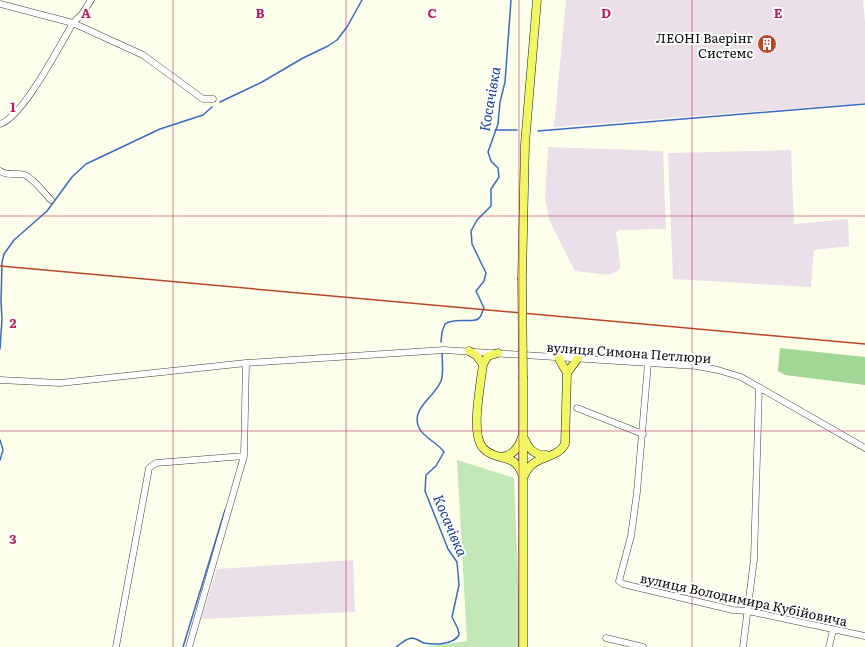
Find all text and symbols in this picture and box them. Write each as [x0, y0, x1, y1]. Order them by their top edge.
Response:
text: A [81, 3, 91, 22]
text: B [256, 3, 265, 22]
text: C [427, 3, 437, 22]
text: D [601, 3, 611, 22]
text: E [774, 3, 783, 22]
place label: ЛЕОНІ Ваерінг Системс [656, 28, 754, 62]
building icon: ЛЕОНІ Ваерінг Системс [756, 33, 778, 55]
water label: Косачівка [473, 65, 505, 133]
text: 1 [10, 97, 16, 116]
text: 2 [10, 313, 17, 332]
street label: вулиця Симона Петлюри [546, 337, 712, 367]
water label: Косачівка [429, 491, 473, 559]
text: 3 [9, 529, 17, 548]
street label: вулиця Володимира Кубійовича [639, 568, 849, 630]

